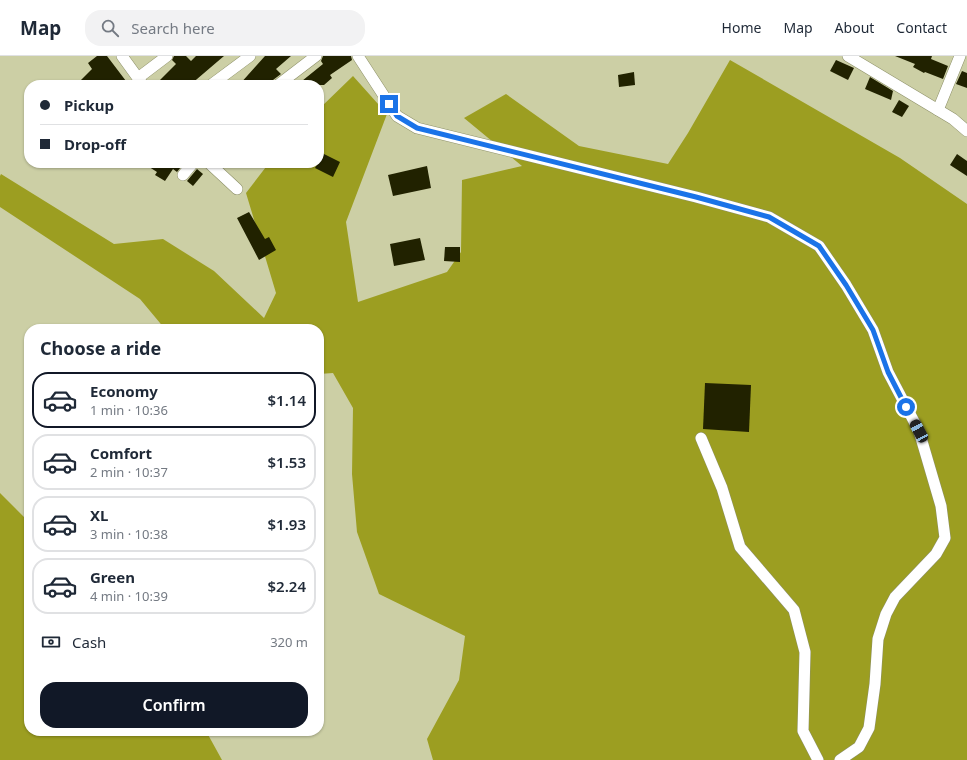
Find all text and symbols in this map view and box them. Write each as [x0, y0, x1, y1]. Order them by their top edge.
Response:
search box [85, 10, 365, 46]
text: Map [20, 15, 61, 41]
icon: search [99, 17, 121, 39]
text: Search here [131, 18, 215, 38]
text: Home [722, 18, 761, 37]
text: Map [783, 18, 813, 37]
text: About [835, 18, 874, 37]
text: Contact [896, 18, 947, 37]
text: Pickup [64, 95, 114, 115]
route end [380, 95, 398, 113]
text: Drop-off [64, 134, 126, 154]
text: Choose a ride [40, 336, 161, 360]
text: Economy [90, 381, 158, 401]
icon: car [42, 382, 78, 418]
text: $1.14 [268, 390, 306, 410]
route start [897, 398, 915, 416]
text: 1 min · 10:36 [90, 401, 168, 419]
car [908, 418, 930, 444]
text: Comfort [90, 443, 152, 463]
icon: car [42, 444, 78, 480]
text: $1.53 [268, 452, 306, 472]
text: 2 min · 10:37 [90, 463, 168, 481]
text: XL [90, 505, 108, 525]
icon: car [42, 506, 78, 542]
text: $1.93 [268, 514, 306, 534]
text: 3 min · 10:38 [90, 525, 168, 543]
text: Green [90, 567, 135, 587]
icon: car [42, 568, 78, 604]
text: $2.24 [268, 576, 306, 596]
text: 4 min · 10:39 [90, 587, 168, 605]
icon: cash [40, 631, 62, 653]
text: Cash [72, 632, 106, 652]
text: 320 m [270, 633, 308, 651]
button: Confirm [40, 682, 308, 728]

